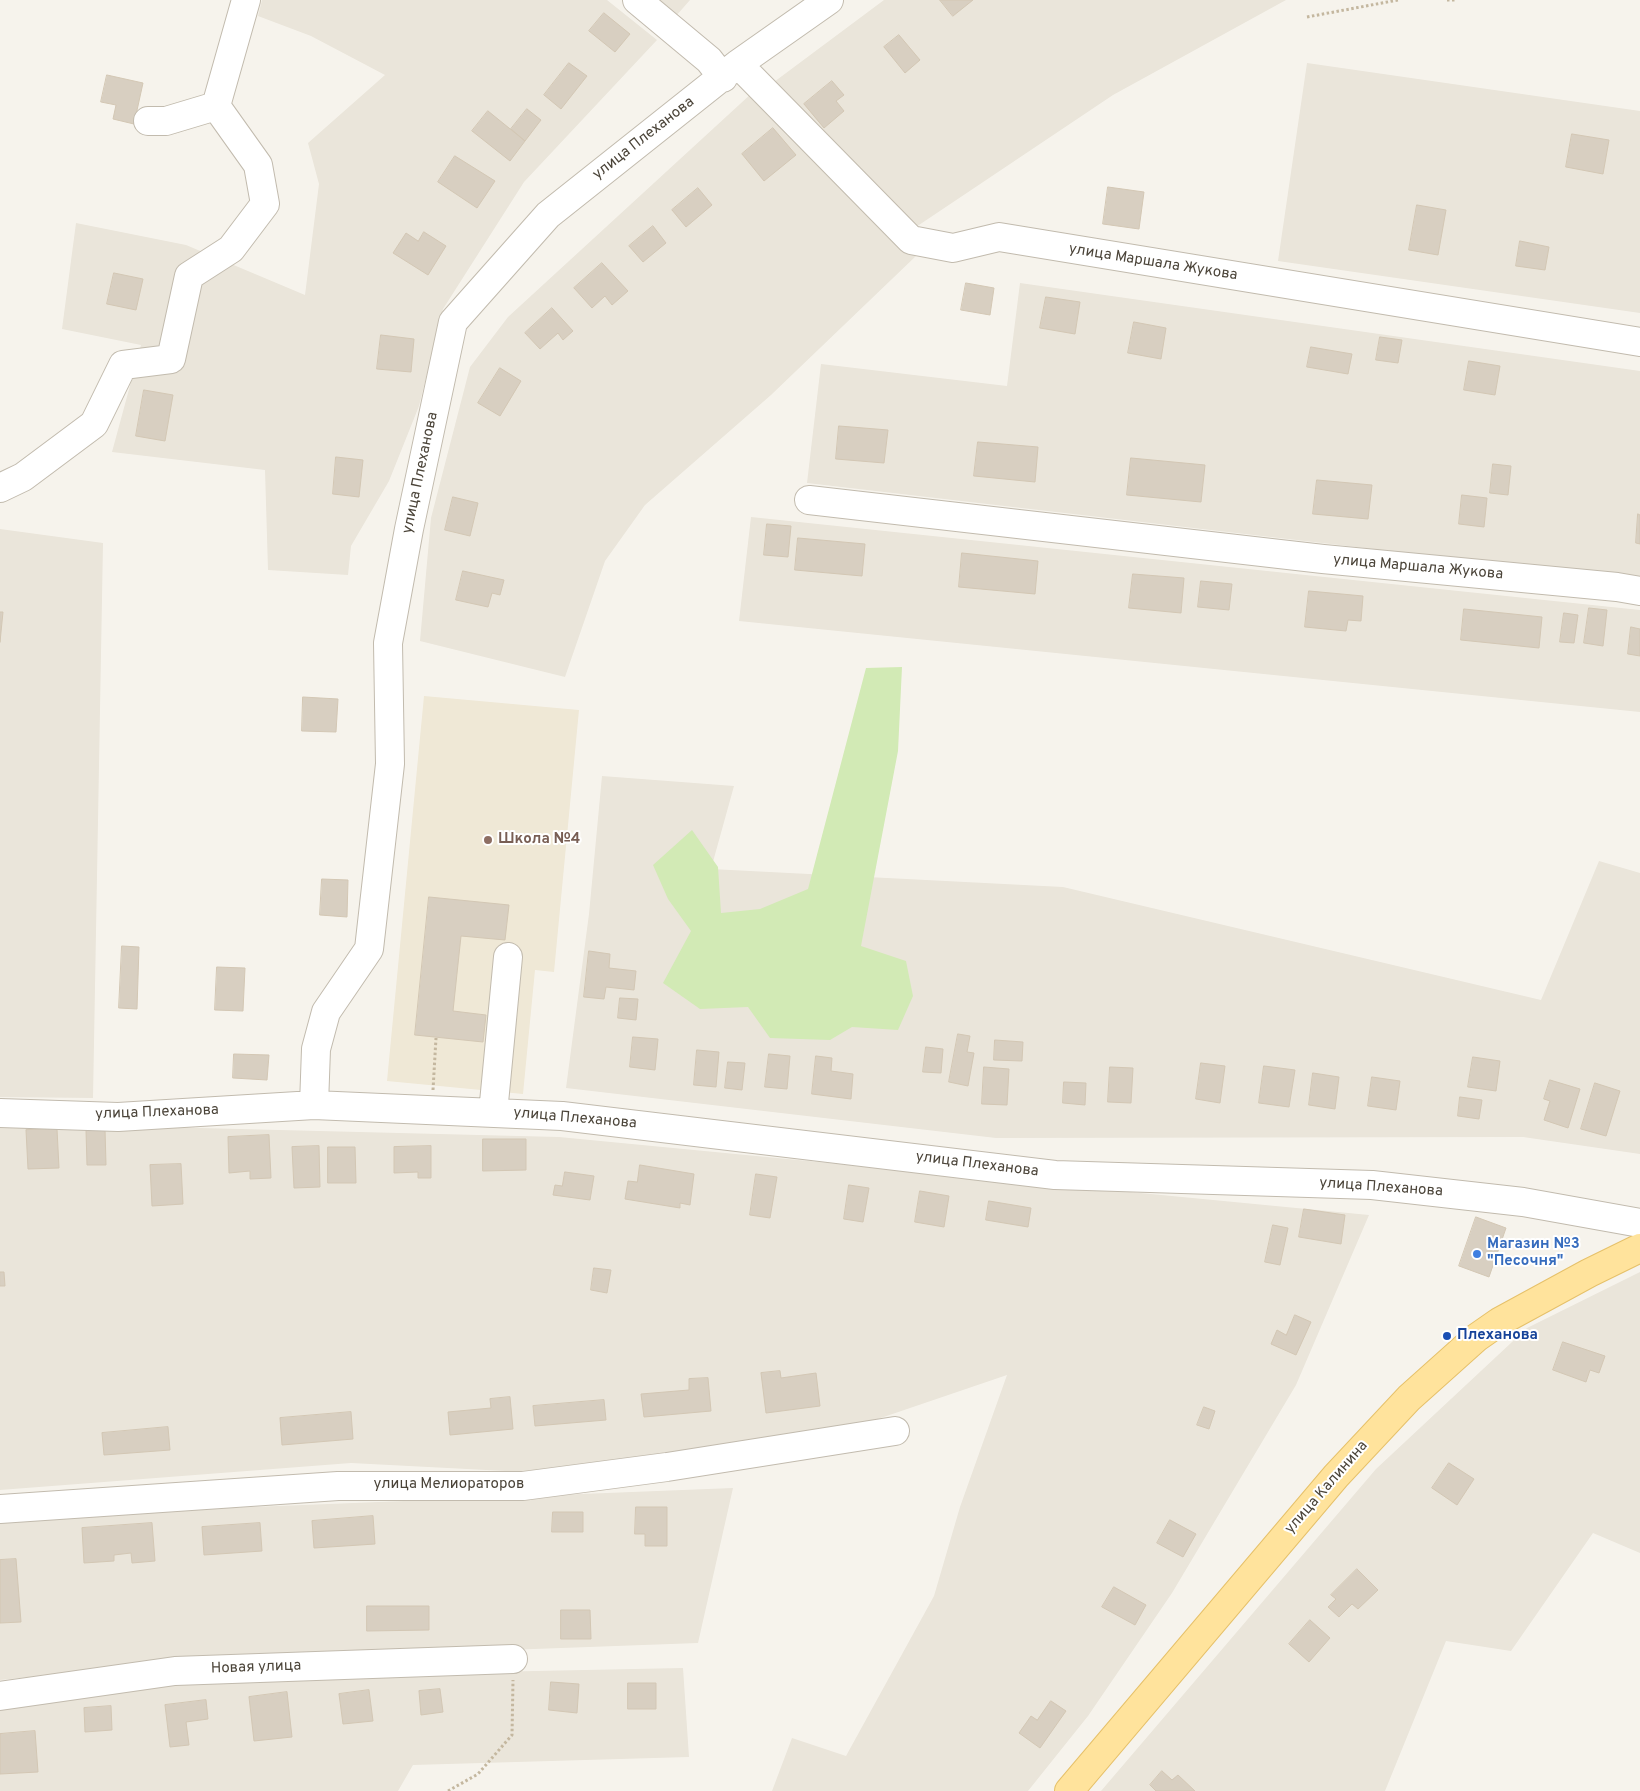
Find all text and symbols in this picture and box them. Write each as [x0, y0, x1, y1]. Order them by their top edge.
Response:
street label: улица Плеханова [590, 94, 698, 184]
street label: улица Маршала Жукова [1067, 241, 1239, 285]
street label: улица Плеханова [399, 411, 443, 535]
street label: улица Маршала Жукова [1332, 552, 1504, 584]
place label: Школа №4 [498, 831, 580, 849]
marker: Школа №4 [482, 834, 494, 846]
street label: улица Плеханова [95, 1102, 219, 1124]
street label: улица Плеханова [513, 1105, 637, 1133]
street label: улица Плеханова [914, 1149, 1040, 1181]
street label: улица Плеханова [1319, 1175, 1443, 1201]
place label: Магазин №3 "Песочня" [1487, 1236, 1580, 1271]
marker: Магазин №3 "Песочня" [1471, 1248, 1483, 1260]
place label: Плеханова [1457, 1327, 1538, 1345]
marker: Плеханова [1441, 1330, 1453, 1342]
street label: улица Калинина [1282, 1438, 1372, 1538]
street label: улица Мелиораторов [374, 1476, 524, 1494]
street label: Новая улица [210, 1657, 302, 1679]

